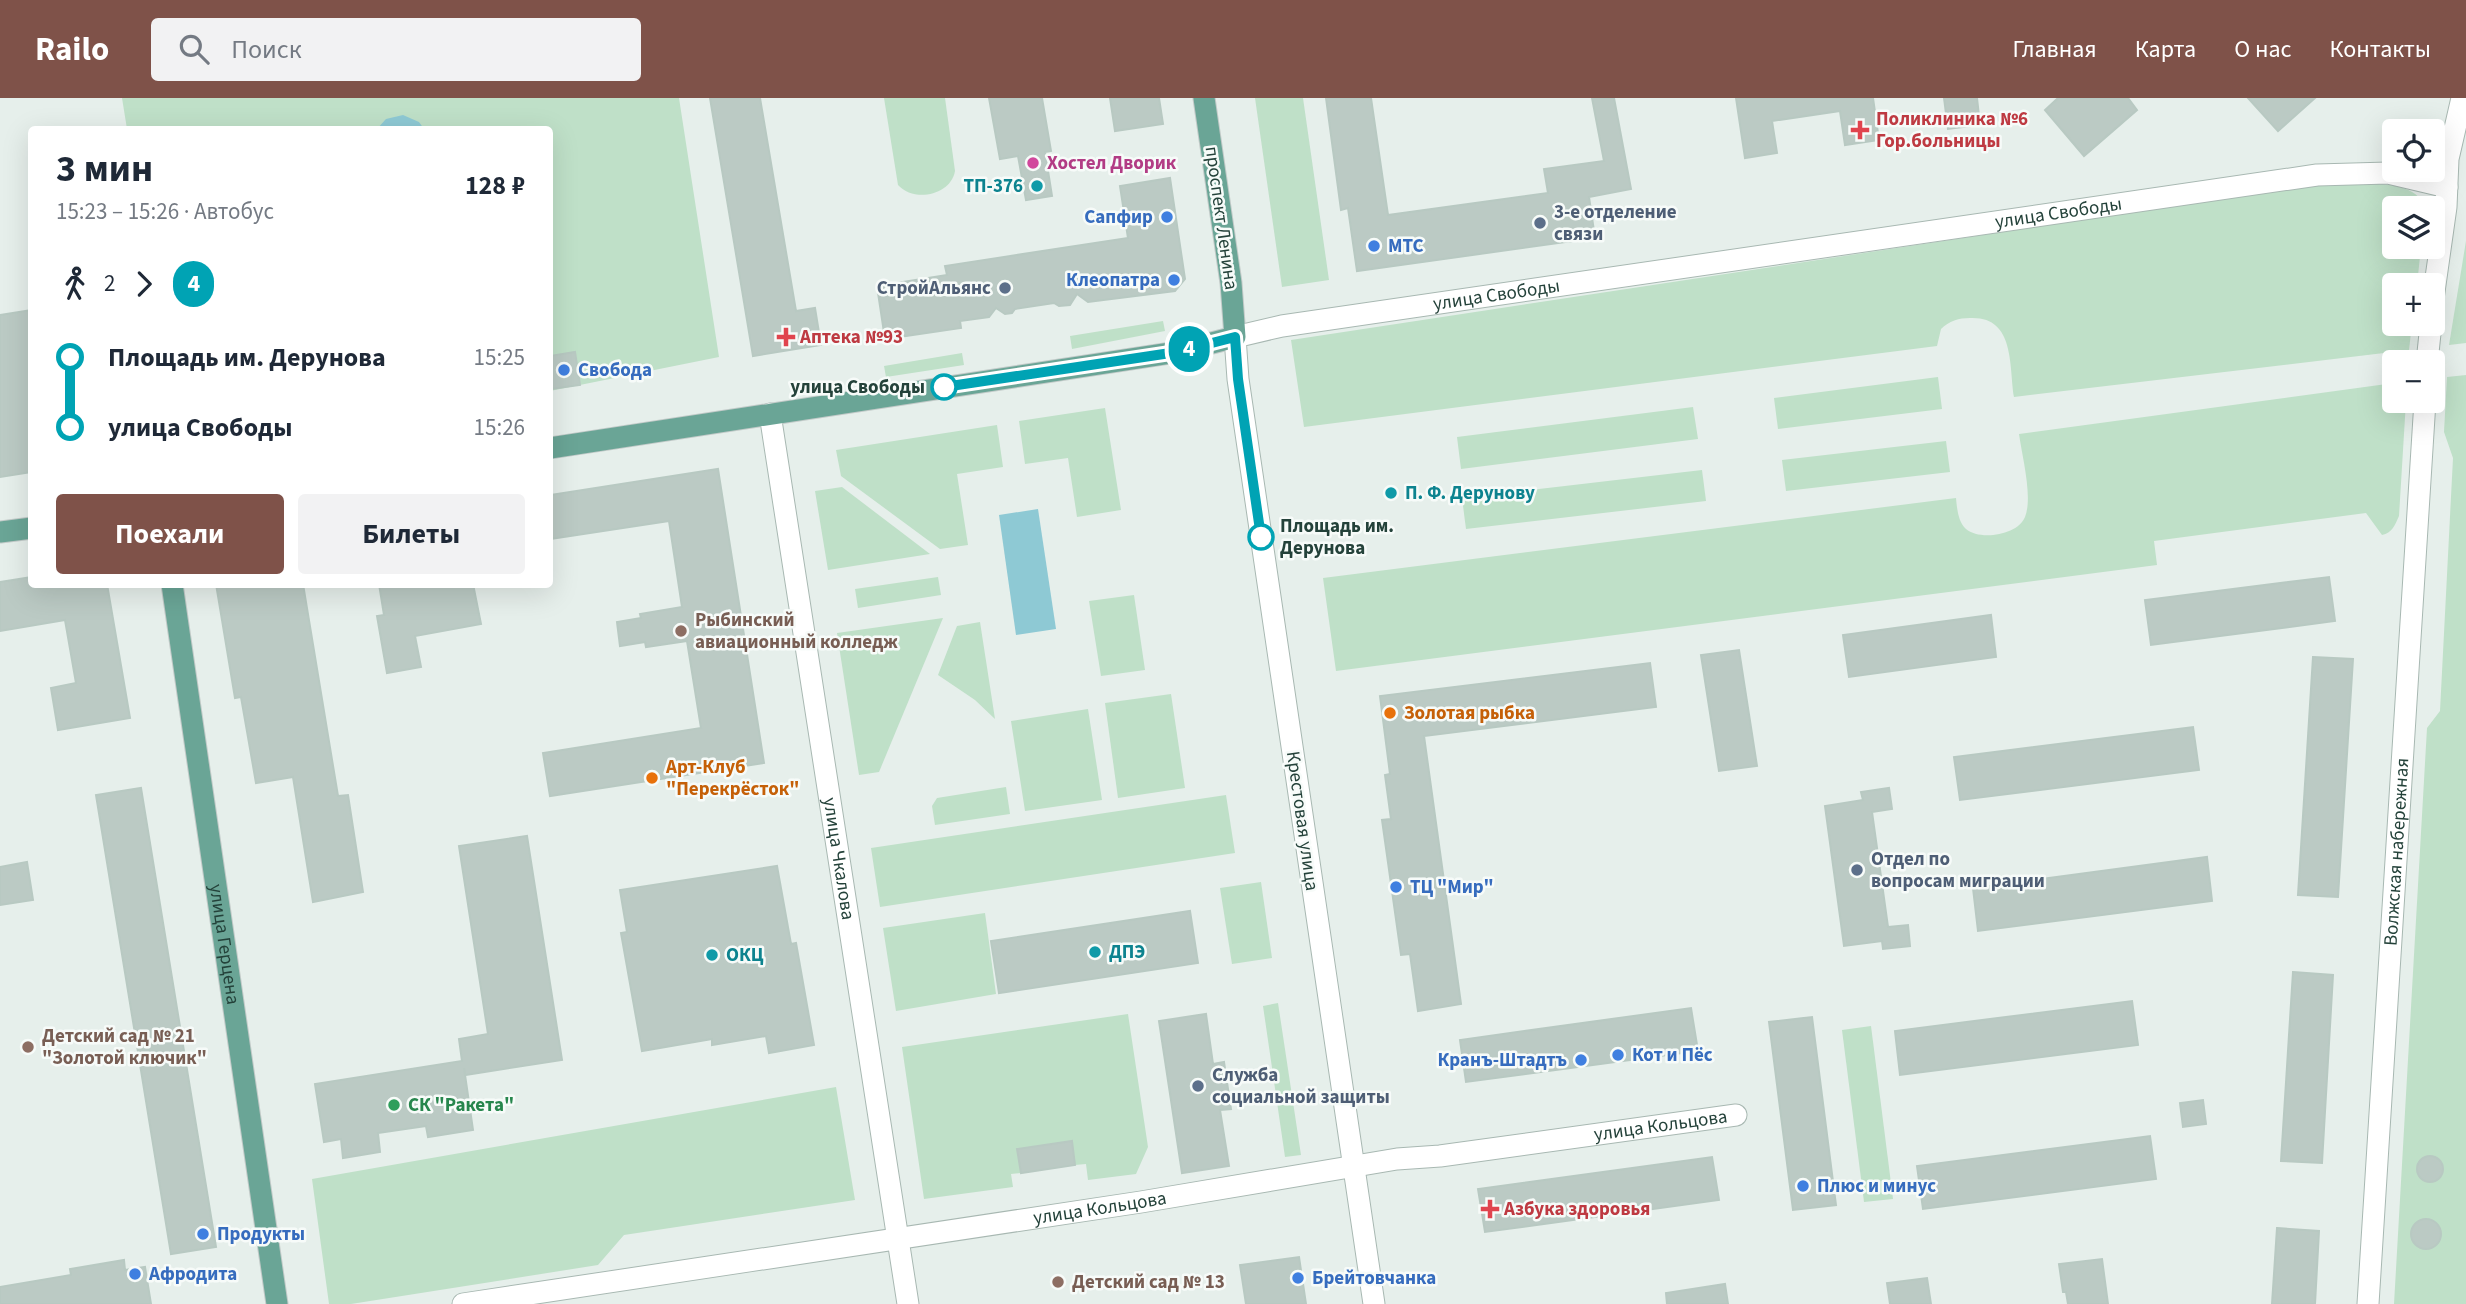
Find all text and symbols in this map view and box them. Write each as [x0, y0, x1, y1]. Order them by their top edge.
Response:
search box [151, 18, 641, 81]
text: Railo [35, 26, 109, 73]
icon: search [175, 30, 213, 68]
text: Поиск [231, 31, 302, 68]
text: Главная [2012, 32, 2097, 67]
text: Карта [2135, 32, 2196, 67]
text: О нас [2234, 32, 2291, 67]
text: Контакты [2329, 32, 2431, 67]
place label: Поликлиника №6 Гор.больницы [1876, 106, 2028, 155]
map controls [2382, 119, 2445, 413]
button: locate [2382, 119, 2445, 182]
marker: Поликлиника №6 Гор.больницы [1850, 120, 1870, 140]
text: 3 мин [56, 142, 153, 196]
street label: проспект Ленина [1198, 145, 1244, 291]
place label: Хостел Дворик [1047, 150, 1177, 177]
marker: Хостел Дворик [1025, 155, 1041, 171]
text: 128 ₽ [465, 167, 525, 204]
place label: ТП-376 [963, 173, 1023, 200]
marker: ТП-376 [1029, 178, 1045, 194]
street label: улица Свободы [1993, 190, 2124, 235]
text: 15:23 – 15:26 · Автобус [56, 195, 274, 228]
button: layers [2382, 196, 2445, 259]
place label: 3-е отделение связи [1554, 199, 1677, 248]
place label: Сапфир [1084, 204, 1153, 231]
marker: Сапфир [1159, 209, 1175, 225]
marker: 3-е отделение связи [1532, 215, 1548, 231]
place label: МТС [1388, 233, 1424, 260]
marker: МТС [1366, 238, 1382, 254]
icon: walk [56, 265, 94, 303]
icon: forward [125, 265, 163, 303]
text: 4 [187, 266, 200, 301]
text: 2 [104, 267, 115, 300]
place label: Клеопатра [1066, 267, 1160, 294]
marker: Клеопатра [1166, 272, 1182, 288]
street label: улица Свободы [1431, 272, 1562, 317]
button: + [2382, 273, 2445, 336]
place label: СтройАльянс [877, 275, 991, 302]
marker: СтройАльянс [997, 280, 1013, 296]
place label: Аптека №93 [799, 324, 903, 351]
line badge: 4 [1166, 326, 1212, 372]
marker: Аптека №93 [778, 329, 794, 345]
text: 4 [1183, 331, 1195, 366]
text: Площадь им. Дерунова [108, 339, 386, 376]
text: 15:25 [474, 341, 525, 374]
button: − [2382, 350, 2445, 413]
place label: Свобода [578, 357, 652, 384]
marker: Свобода [556, 362, 572, 378]
place label: улица Свободы [790, 374, 925, 401]
marker: улица Свободы [931, 374, 957, 400]
text: улица Свободы [108, 409, 293, 446]
text: 15:26 [474, 411, 525, 444]
place label: П. Ф. Дерунову [1405, 480, 1535, 507]
marker: П. Ф. Дерунову [1383, 485, 1399, 501]
button: Поехали [56, 494, 284, 574]
button: Билеты [298, 494, 525, 574]
place label: Площадь им. Дерунова [1280, 513, 1394, 562]
marker: Площадь им. Дерунова [1248, 524, 1274, 550]
place label: Рыбинский авиационный колледж [695, 607, 898, 656]
marker: Рыбинский авиационный колледж [673, 623, 689, 639]
place label: Золотая рыбка [1404, 700, 1535, 727]
marker: Золотая рыбка [1382, 705, 1398, 721]
street label: Крестовая улица [1279, 749, 1325, 893]
place label: Арт-Клуб "Перекрёсток" [665, 754, 799, 803]
street label: Волжская набережная [2377, 757, 2416, 947]
marker: Арт-Клуб "Перекрёсток" [644, 770, 660, 786]
street label: улица Чкалова [816, 796, 862, 922]
place label: Отдел по вопросам миграции [1871, 846, 2045, 895]
marker: Отдел по вопросам миграции [1849, 862, 1865, 878]
place label: ТЦ "Мир" [1410, 874, 1494, 901]
marker: ТЦ "Мир" [1388, 879, 1404, 895]
street label: улица Герцена [202, 882, 247, 1006]
place label: ДПЭ [1109, 939, 1145, 966]
place label: ОКЦ [726, 942, 764, 969]
marker: ДПЭ [1087, 944, 1103, 960]
marker: ОКЦ [704, 947, 720, 963]
place label: Детский сад № 21 "Золотой ключик" [42, 1023, 207, 1072]
marker: Детский сад № 21 "Золотой ключик" [20, 1039, 36, 1055]
place label: Кот и Пёс [1632, 1042, 1713, 1069]
place label: Кранъ-Штадтъ [1438, 1047, 1567, 1074]
marker: Кот и Пёс [1610, 1047, 1626, 1063]
marker: Кранъ-Штадтъ [1573, 1052, 1589, 1068]
place label: Служба социальной защиты [1212, 1062, 1390, 1111]
marker: Служба социальной защиты [1190, 1078, 1206, 1094]
place label: СК "Ракета" [408, 1092, 514, 1119]
marker: СК "Ракета" [386, 1097, 402, 1113]
street label: улица Кольцова [1592, 1103, 1729, 1148]
place label: Плюс и минус [1817, 1173, 1936, 1200]
marker: Плюс и минус [1795, 1178, 1811, 1194]
street label: улица Кольцова [1031, 1184, 1168, 1232]
place label: Азбука здоровья [1503, 1196, 1650, 1223]
marker: Азбука здоровья [1482, 1201, 1498, 1217]
place label: Продукты [217, 1221, 305, 1248]
marker: Продукты [195, 1226, 211, 1242]
place label: Афродита [148, 1261, 237, 1288]
place label: Брейтовчанка [1312, 1265, 1436, 1292]
marker: Афродита [127, 1266, 143, 1282]
place label: Детский сад № 13 [1072, 1269, 1225, 1296]
marker: Брейтовчанка [1290, 1270, 1306, 1286]
marker: Детский сад № 13 [1050, 1274, 1066, 1290]

